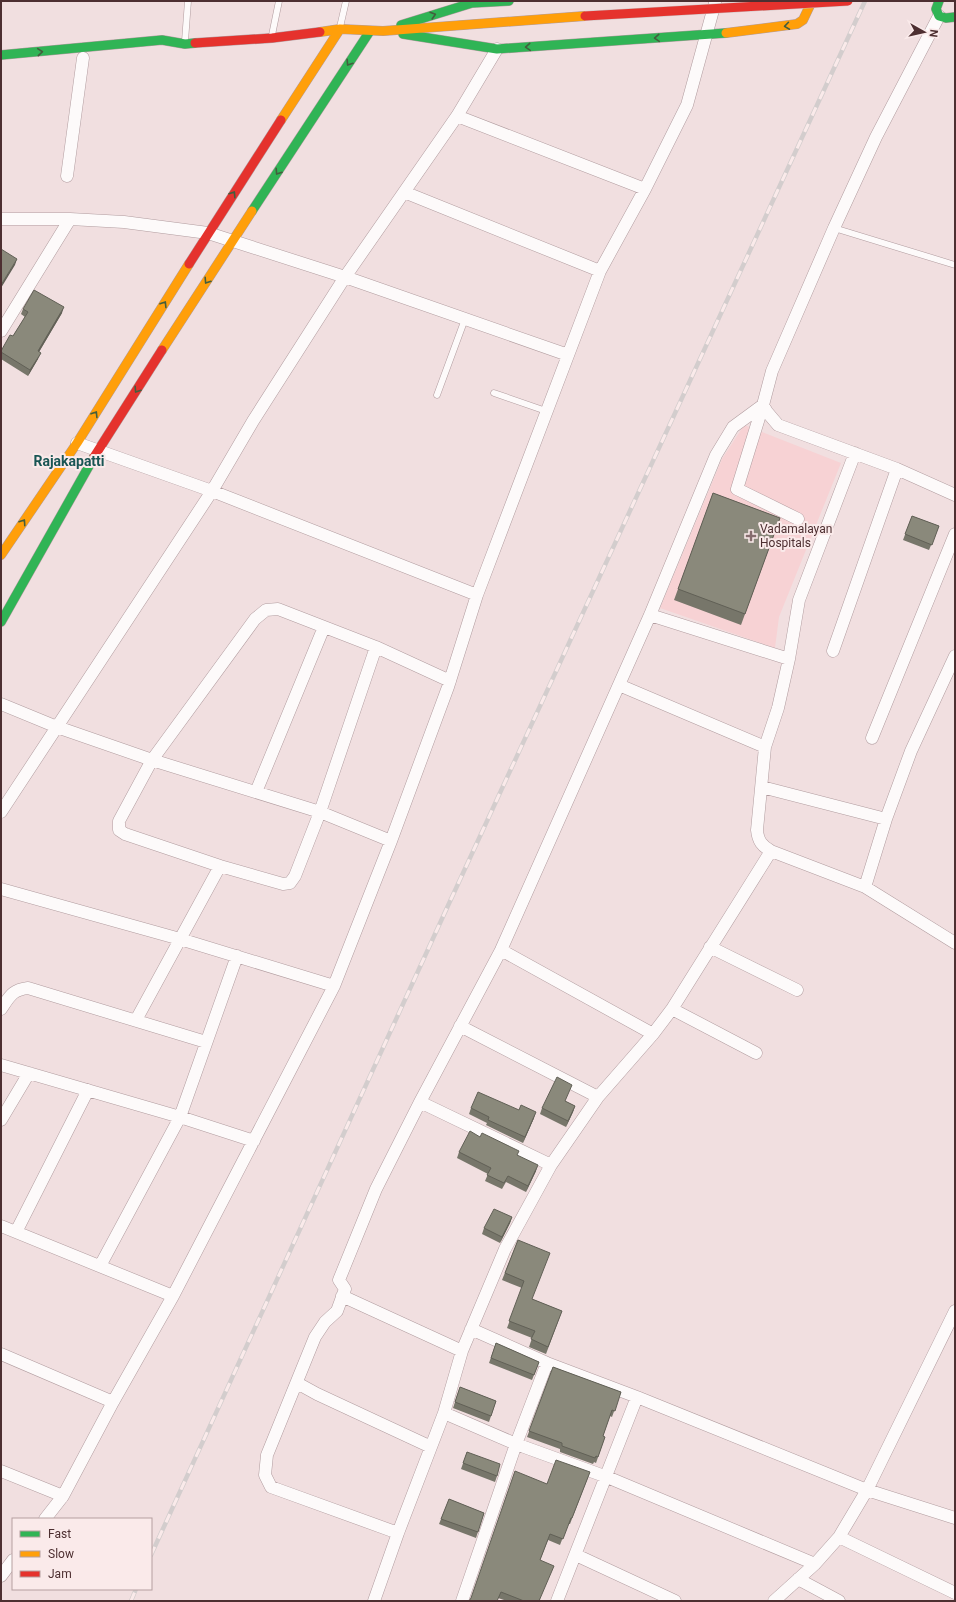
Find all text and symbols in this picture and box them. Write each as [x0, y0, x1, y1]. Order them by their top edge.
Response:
one-way arrow [430, 11, 437, 20]
north arrow [904, 12, 944, 52]
one-way arrow [784, 22, 790, 31]
text: N [926, 29, 940, 38]
one-way arrow [654, 33, 660, 42]
one-way arrow [525, 42, 531, 51]
one-way arrow [37, 47, 43, 56]
one-way arrow [346, 59, 354, 66]
one-way arrow [275, 167, 282, 174]
one-way arrow [228, 191, 236, 198]
one-way arrow [204, 276, 211, 283]
one-way arrow [159, 301, 166, 308]
one-way arrow [134, 386, 141, 393]
one-way arrow [90, 411, 97, 418]
district label: Rajakapatti [33, 453, 105, 469]
one-way arrow [18, 520, 25, 527]
place label: Vadamalayan Hospitals [760, 522, 832, 550]
marker: Vadamalayan Hospitals [745, 530, 757, 542]
legend [12, 1518, 152, 1590]
text: Fast [48, 1527, 71, 1541]
text: Slow [48, 1547, 74, 1561]
text: Jam [48, 1567, 72, 1581]

